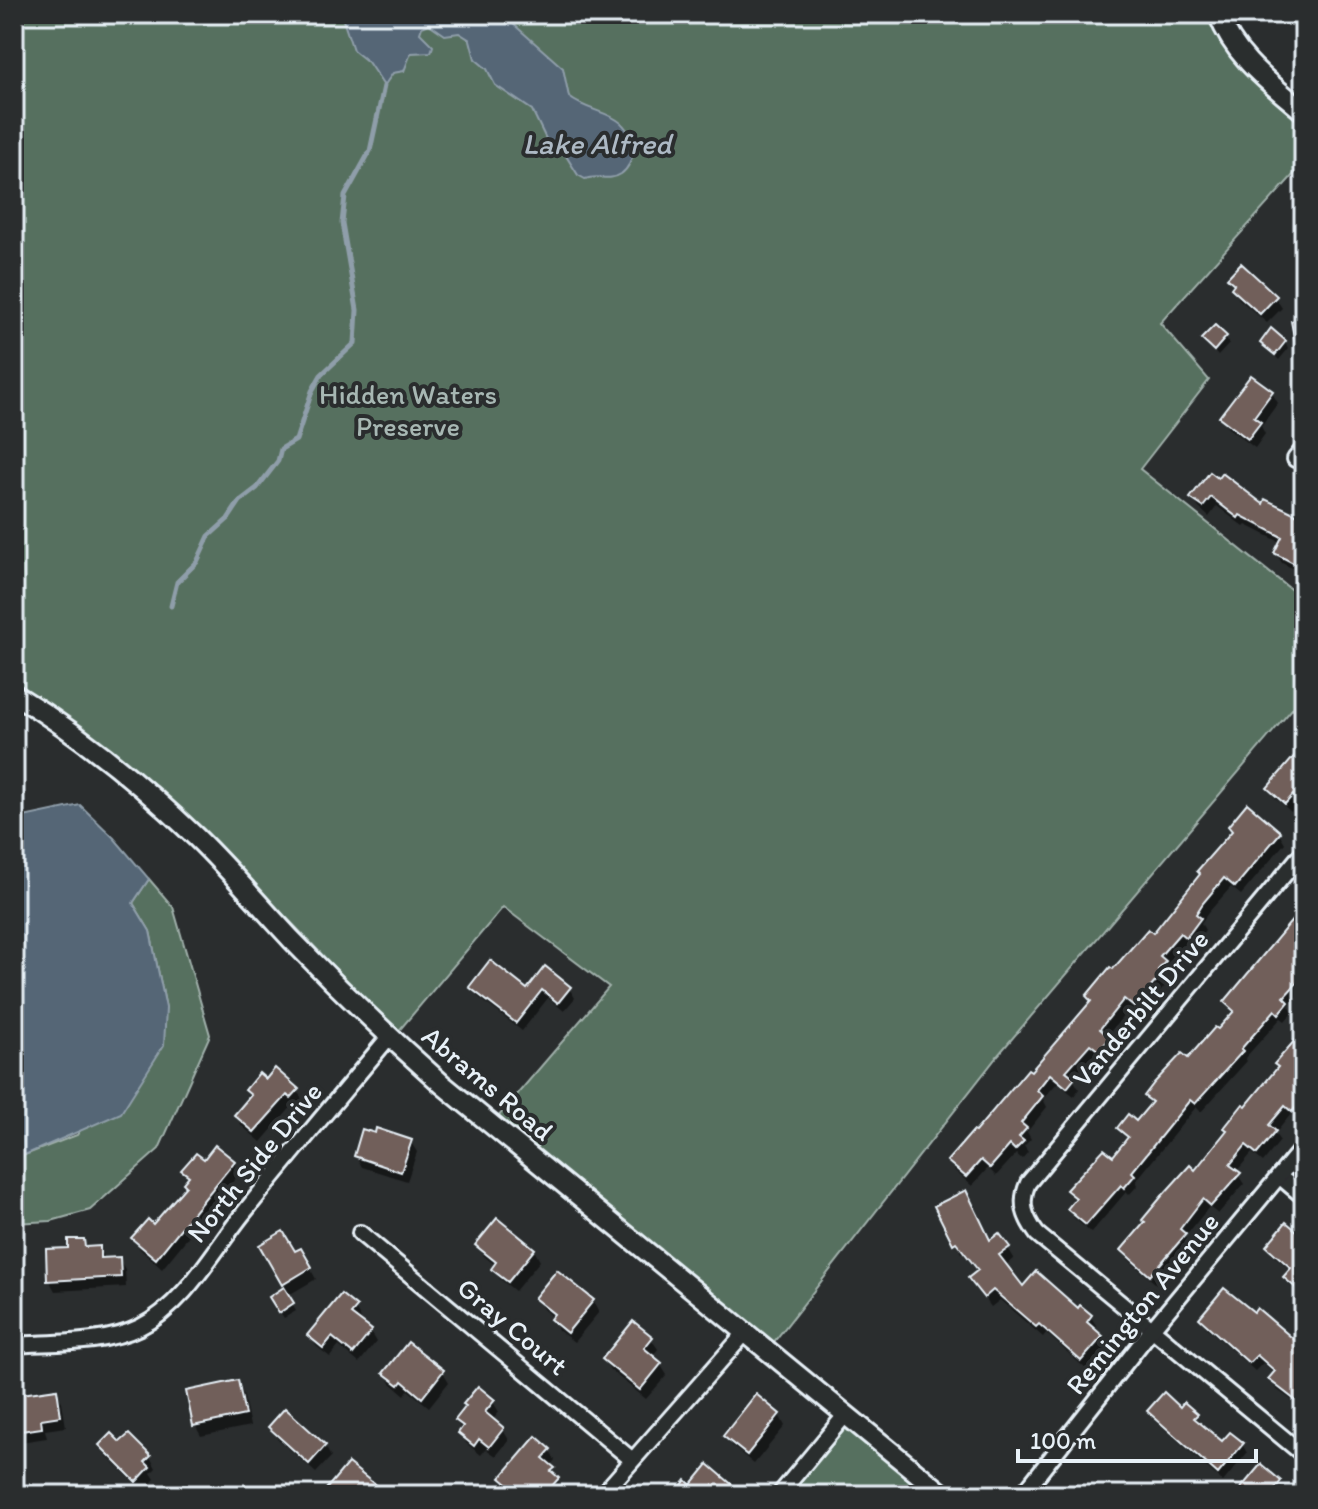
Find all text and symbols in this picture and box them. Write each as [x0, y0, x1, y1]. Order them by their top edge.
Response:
water label: Lake Alfred [523, 125, 674, 162]
park label: Hidden Waters Preserve [319, 377, 497, 443]
street label: Vanderbilt Drive [1064, 923, 1216, 1093]
street label: Abrams Road [416, 1018, 560, 1148]
street label: North Side Drive [179, 1075, 329, 1249]
street label: Remington Avenue [1058, 1205, 1226, 1401]
street label: Gray Court [451, 1270, 575, 1382]
scale bar [1018, 1413, 1256, 1463]
text: 100 m [1030, 1426, 1096, 1455]

